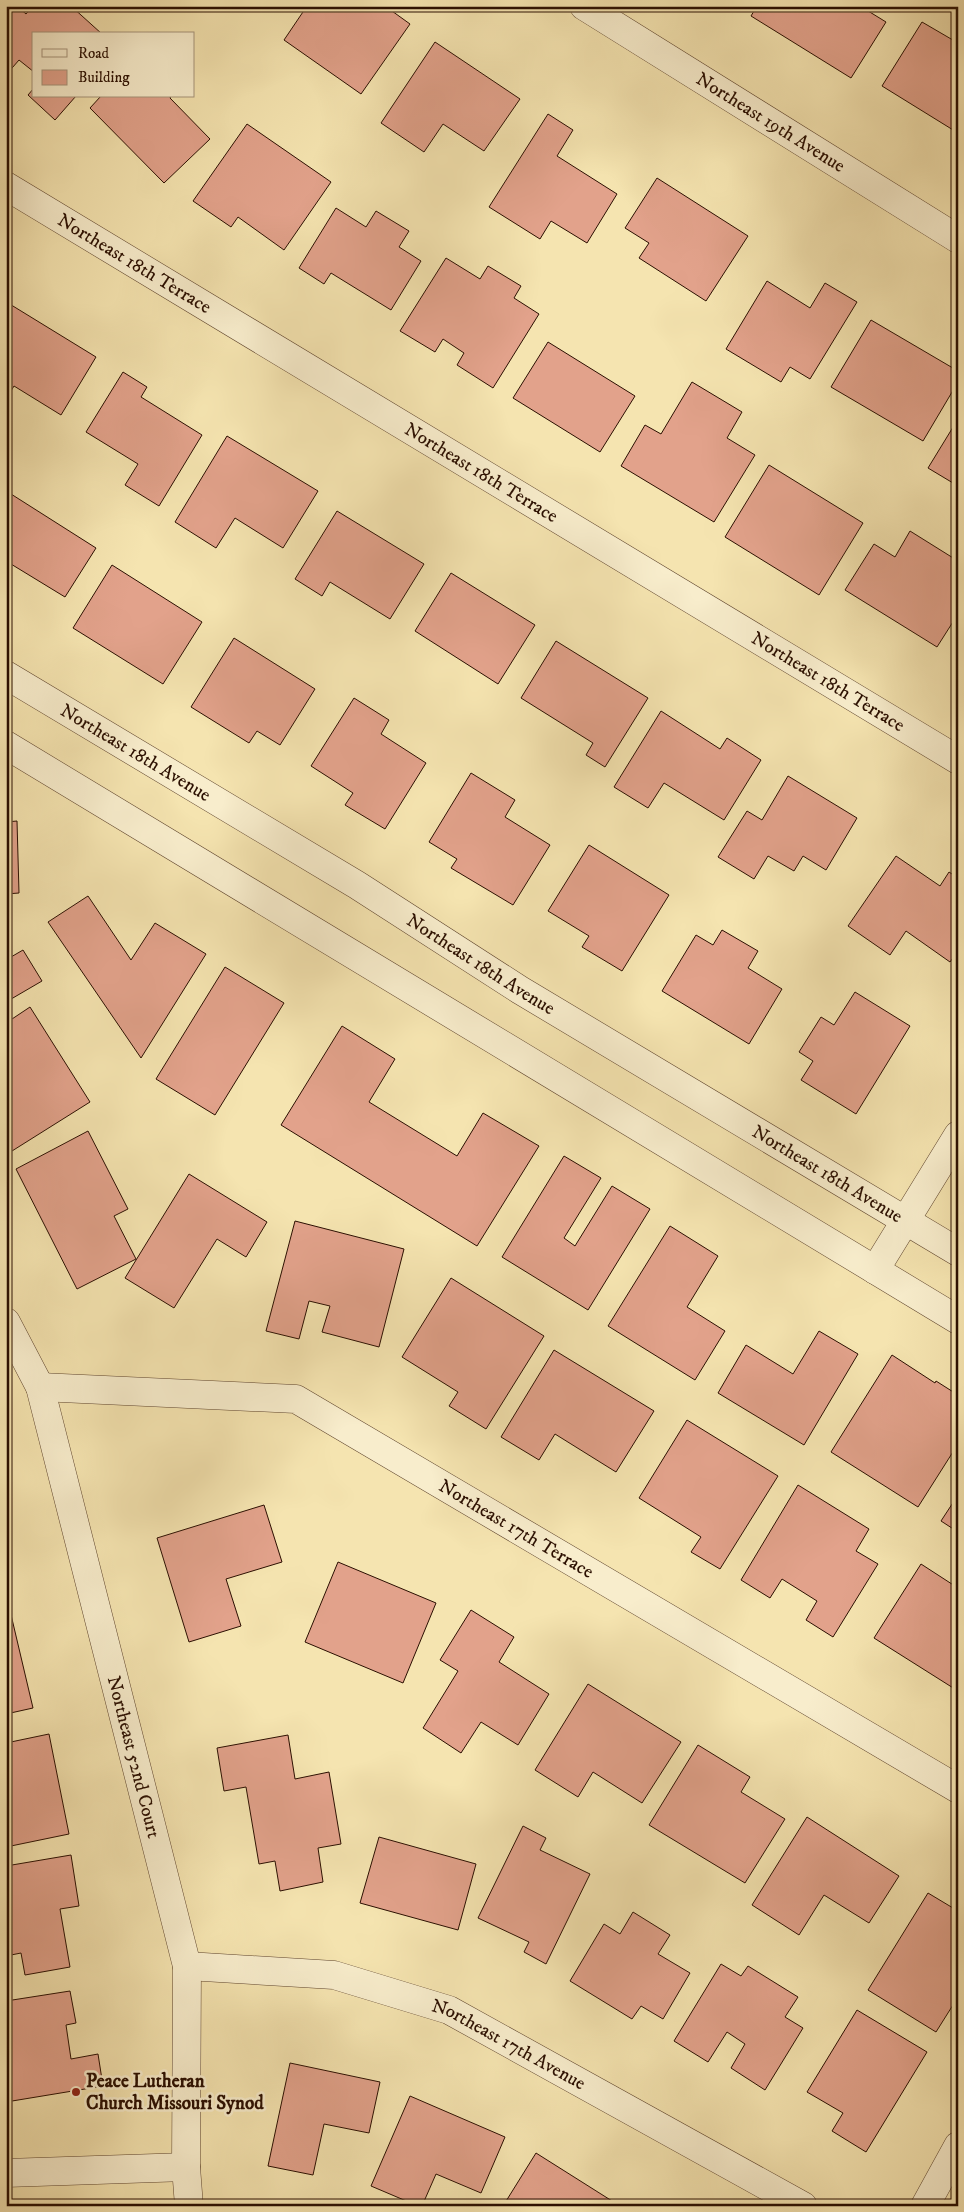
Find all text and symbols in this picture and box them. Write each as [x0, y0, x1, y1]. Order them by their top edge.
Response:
legend [32, 32, 195, 98]
text: Road [78, 44, 110, 63]
street label: Northeast 19th Avenue [692, 67, 850, 177]
text: Building [78, 68, 130, 87]
street label: Northeast 18th Terrace [53, 208, 216, 319]
street label: Northeast 18th Terrace [400, 417, 562, 528]
street label: Northeast 18th Terrace [747, 627, 909, 737]
street label: Northeast 18th Avenue [56, 699, 215, 806]
street label: Northeast 18th Avenue [402, 909, 559, 1020]
street label: Northeast 18th Avenue [748, 1120, 907, 1228]
street label: Northeast 17th Terrace [435, 1474, 598, 1583]
street label: Northeast 52nd Court [102, 1673, 166, 1840]
street label: Northeast 17th Avenue [429, 1994, 590, 2095]
place label: Peace Lutheran Church Missouri Synod [86, 2070, 264, 2115]
marker: Peace Lutheran Church Missouri Synod [70, 2086, 82, 2098]

